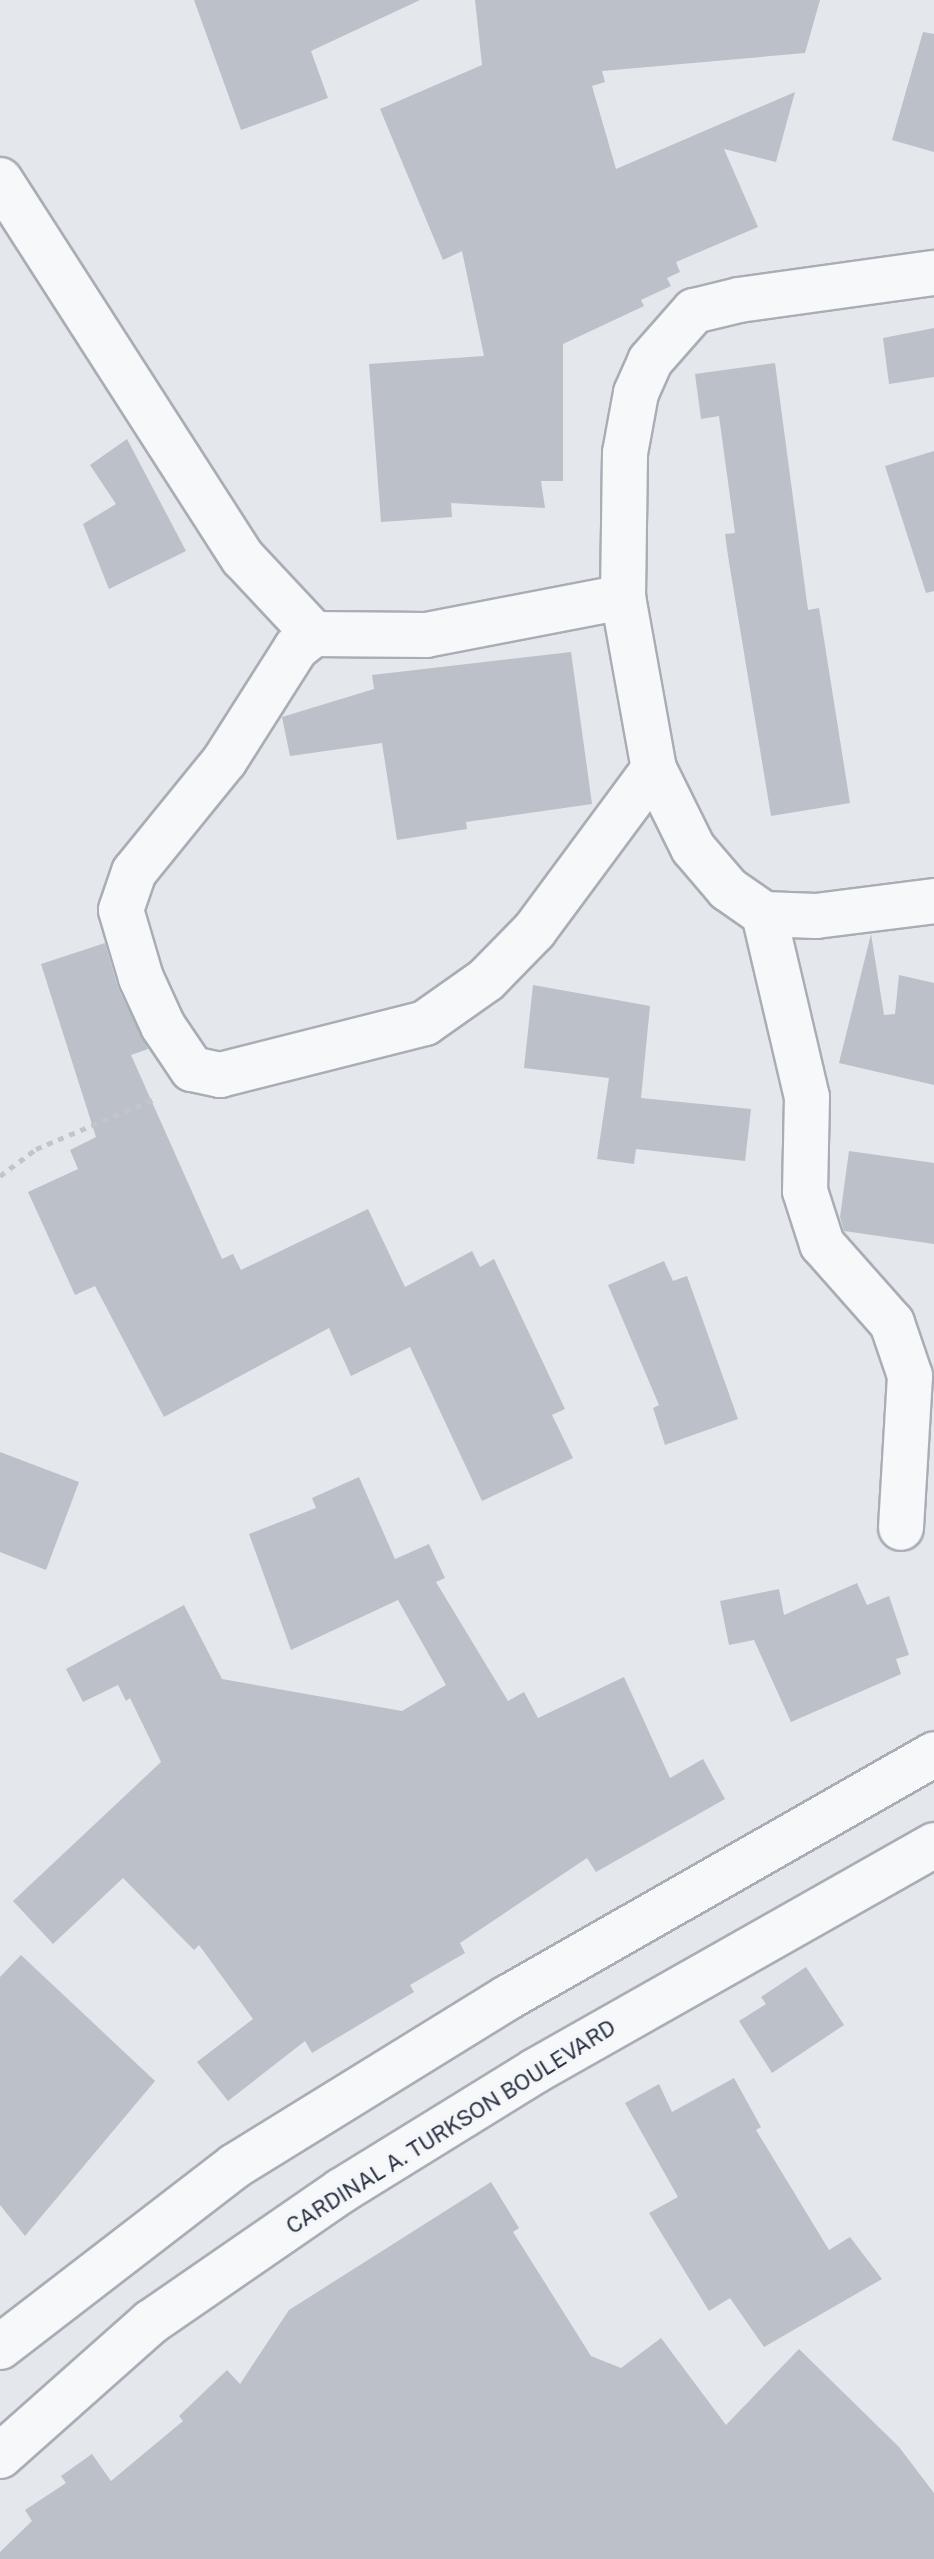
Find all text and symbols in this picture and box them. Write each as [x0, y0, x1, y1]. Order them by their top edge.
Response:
street label: CARDINAL A. TURKSON BOULEVARD [281, 2014, 621, 2240]

